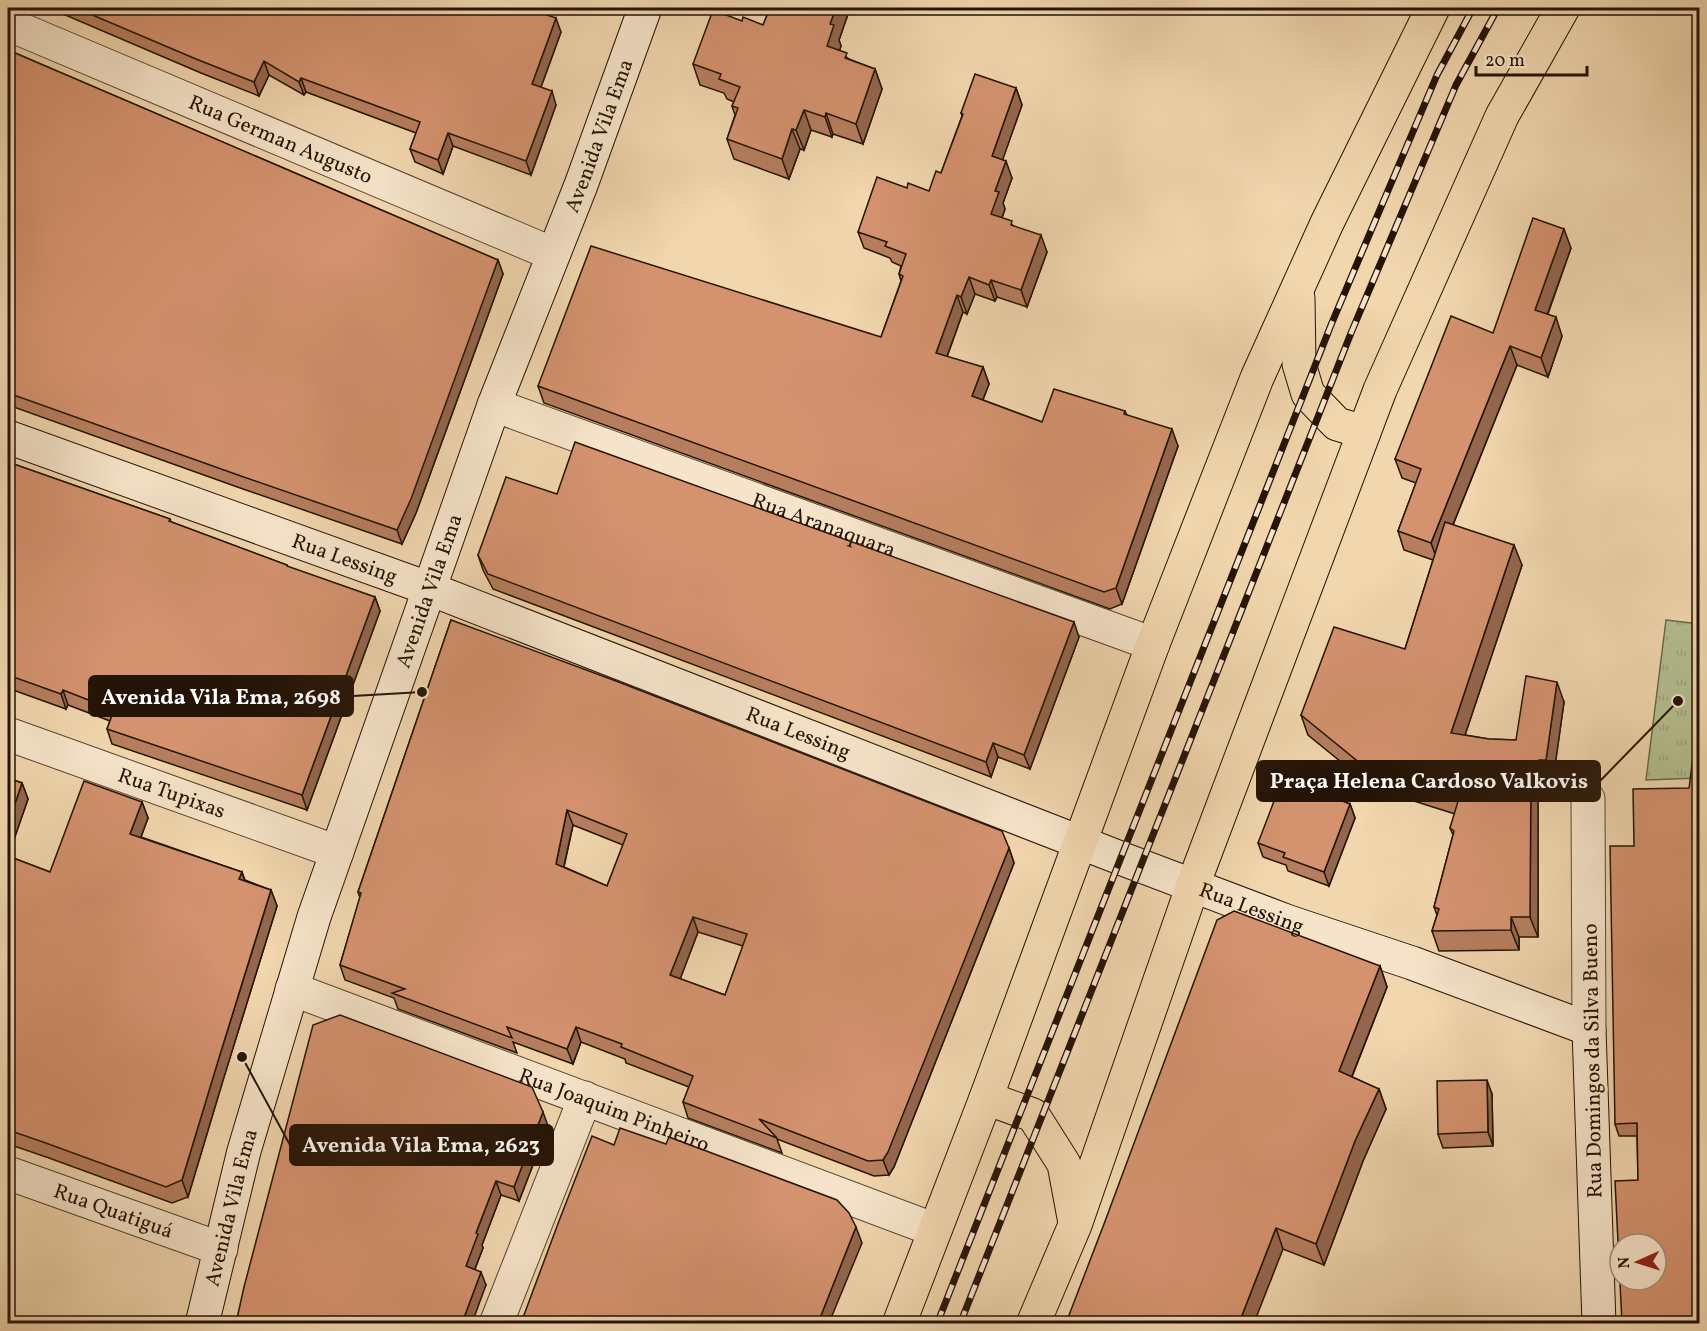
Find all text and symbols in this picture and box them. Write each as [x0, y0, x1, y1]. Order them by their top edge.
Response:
scale bar [1476, 39, 1587, 77]
text: 20 m [1485, 49, 1525, 74]
street label: Avenida Vila Ema [558, 55, 641, 217]
street label: Rua German Augusto [184, 89, 377, 192]
street label: Rua Aranaquara [748, 487, 899, 565]
street label: Avenida Vila Ema [390, 510, 471, 672]
street label: Rua Lessing [288, 527, 401, 592]
callout: Avenida Vila Ema, 2698 [89, 676, 353, 716]
text: Avenida Vila Ema, 2698 [101, 683, 341, 714]
street label: Rua Lessing [741, 700, 855, 768]
callout: Praça Helena Cardoso Valkovis [1257, 761, 1600, 801]
street label: Rua Tupixas [114, 762, 229, 827]
text: Praça Helena Cardoso Valkovis [1270, 767, 1588, 798]
street label: Rua Lessing [1195, 876, 1308, 942]
street label: Rua Domingos da Silva Bueno [1577, 923, 1610, 1199]
street label: Rua Joaquim Pinheiro [514, 1062, 713, 1160]
callout: Avenida Vila Ema, 2623 [290, 1125, 553, 1165]
street label: Avenida Vila Ema [199, 1126, 266, 1290]
text: Avenida Vila Ema, 2623 [302, 1131, 540, 1162]
street label: Rua Quatiguá [49, 1177, 177, 1247]
north arrow [1608, 1232, 1668, 1292]
text: N [1614, 1256, 1636, 1269]

